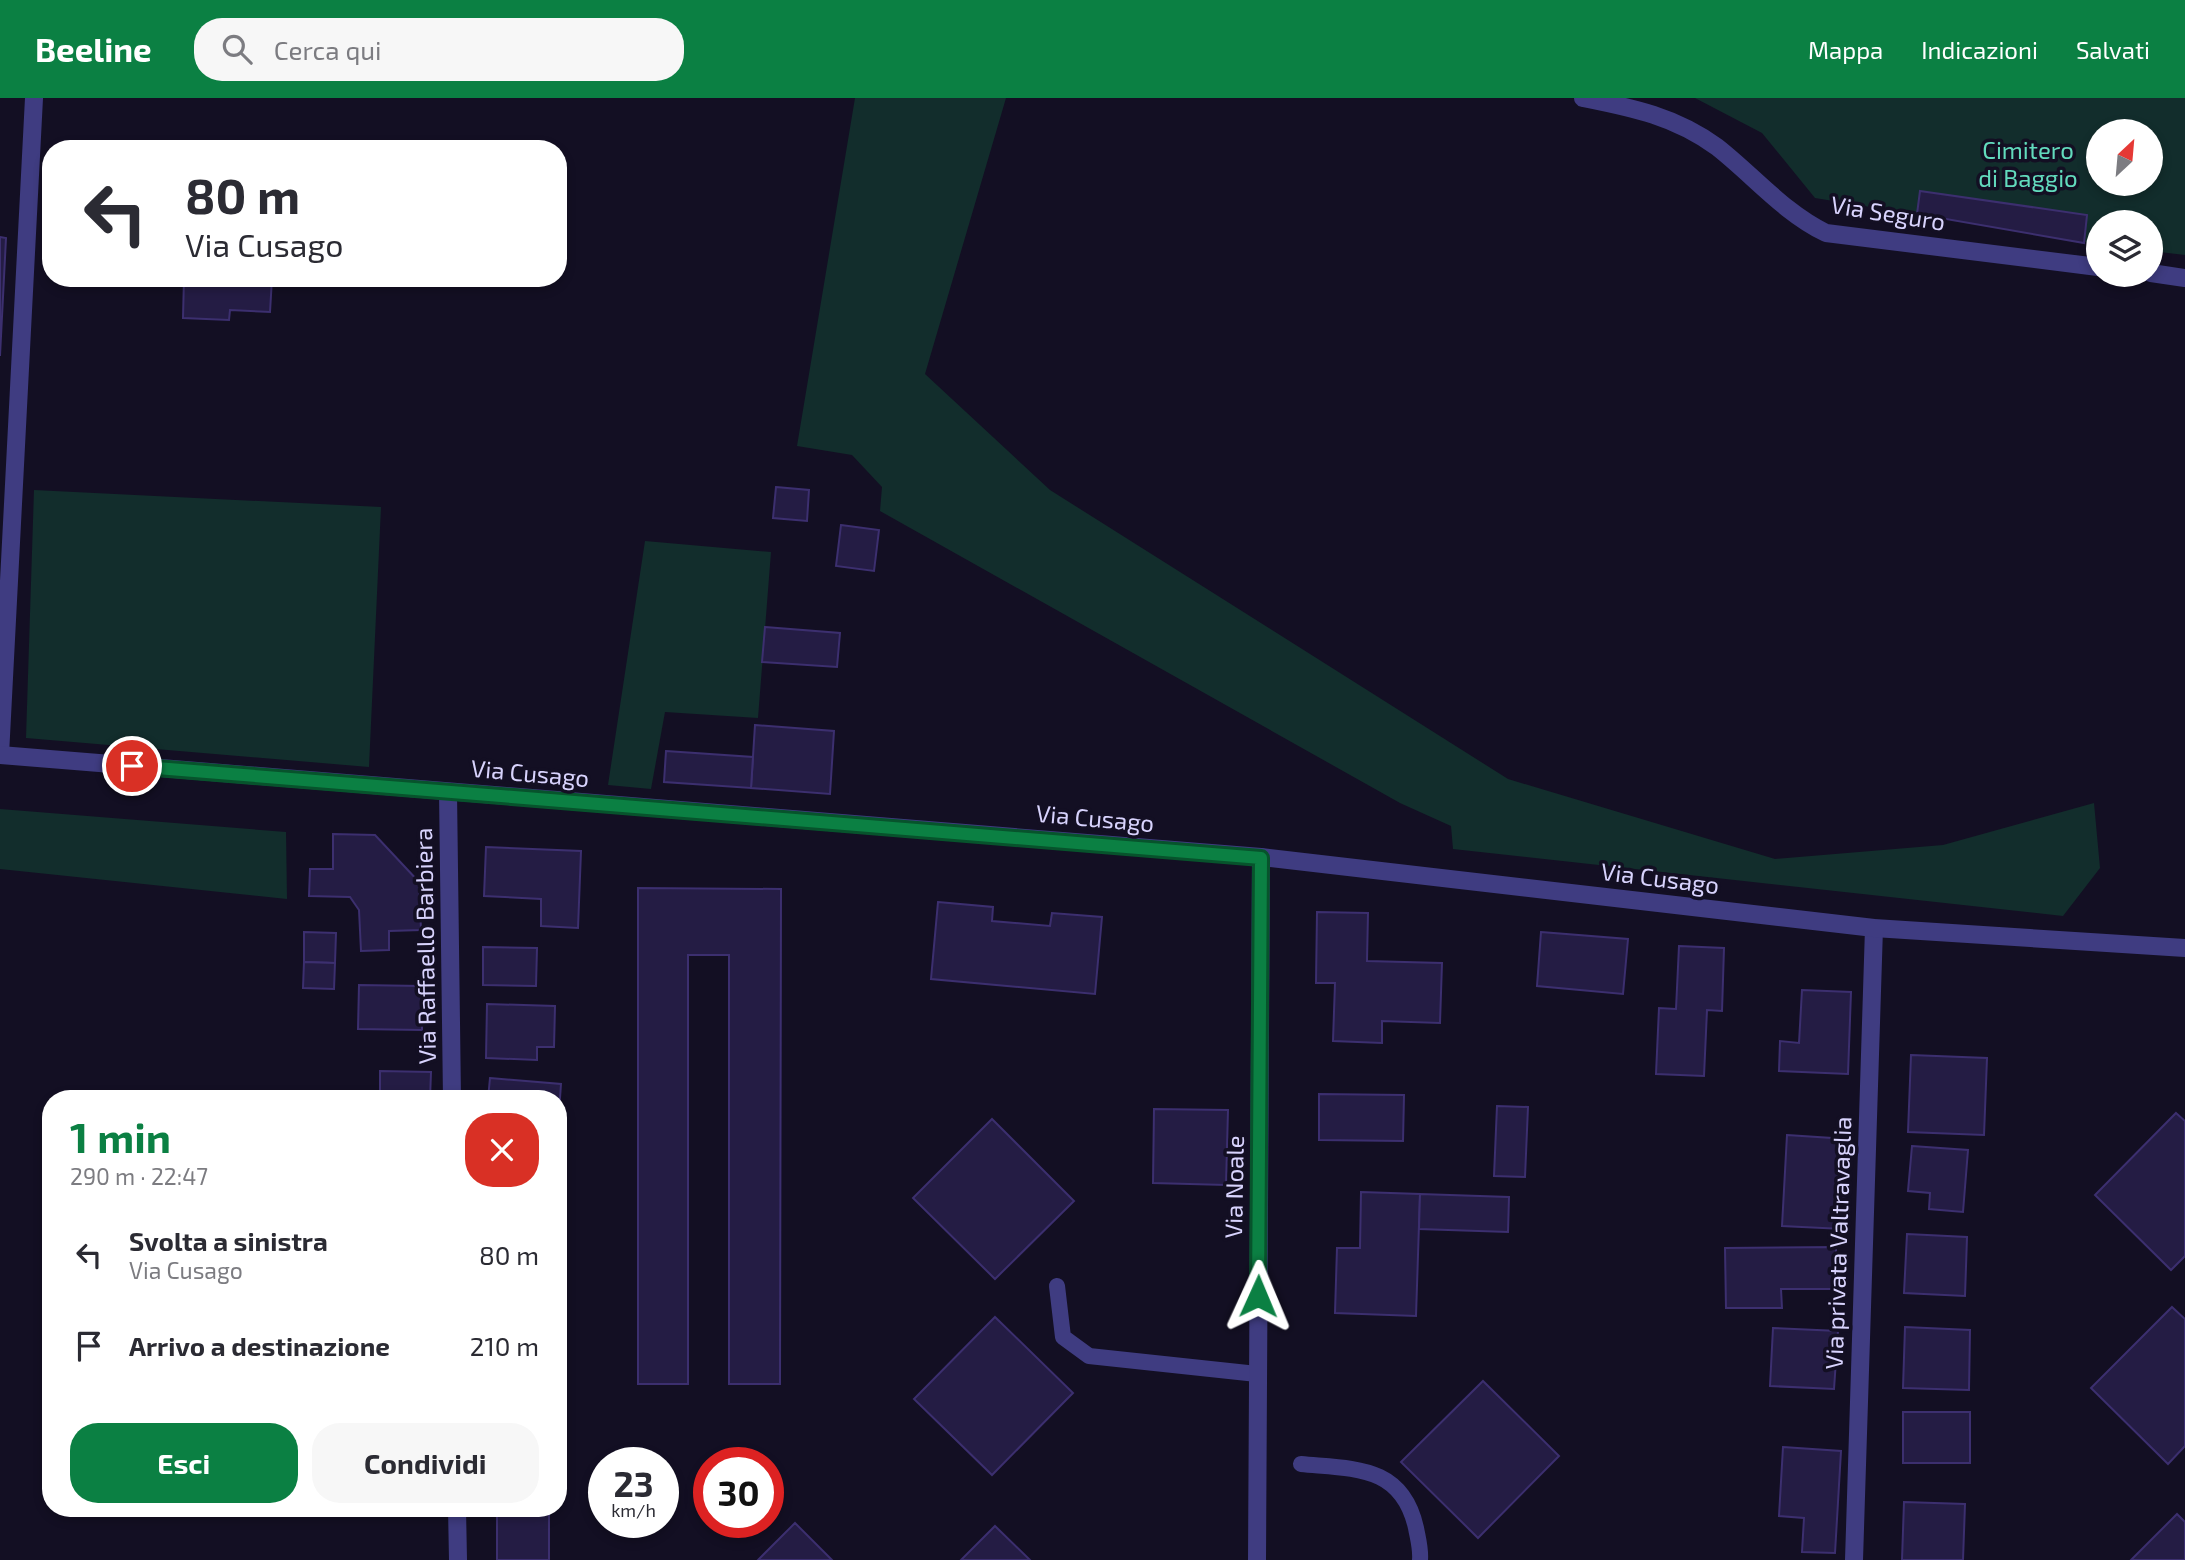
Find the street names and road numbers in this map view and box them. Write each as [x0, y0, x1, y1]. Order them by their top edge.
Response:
street label: Via Seguro [1829, 189, 1948, 236]
street label: Via Cusago [470, 753, 591, 792]
street label: Via Cusago [1035, 798, 1156, 837]
street label: Via Raffaello Barbiera [408, 828, 441, 1065]
street label: Via Cusago [1599, 856, 1721, 899]
street label: Via privata Valtravaglia [1819, 1116, 1856, 1370]
street label: Via Noale [1218, 1135, 1249, 1239]

